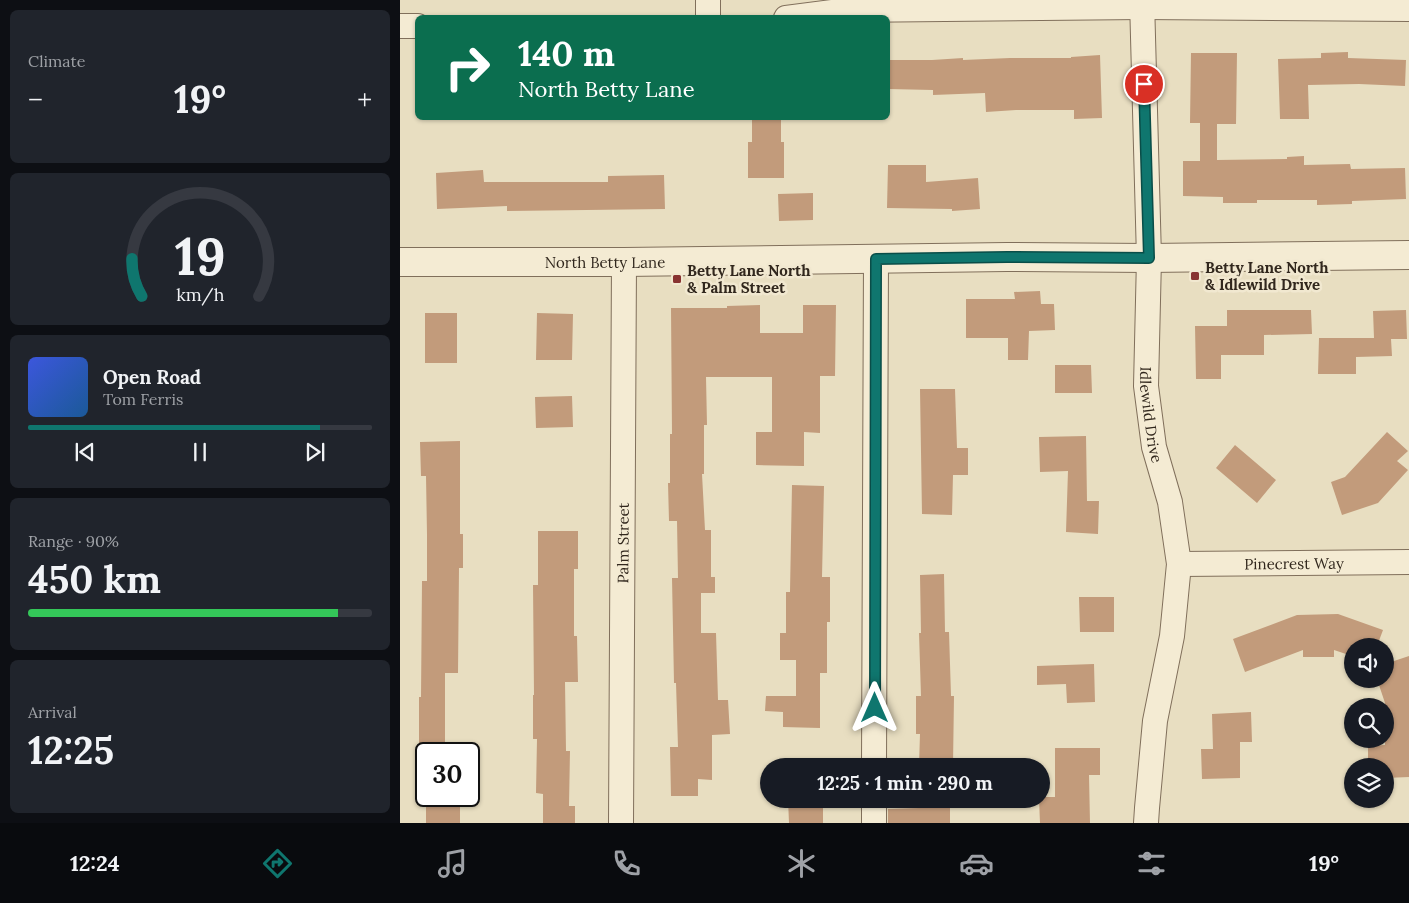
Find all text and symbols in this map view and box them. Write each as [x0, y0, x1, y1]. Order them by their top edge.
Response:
text: 140 m [518, 31, 615, 76]
icon: right [435, 35, 500, 100]
text: Climate [28, 51, 85, 71]
pin [1123, 63, 1165, 105]
icon: arrive [1130, 70, 1158, 98]
text: 19° [174, 75, 226, 123]
text: North Betty Lane [518, 75, 695, 103]
text: − [28, 82, 43, 118]
text: + [357, 82, 372, 118]
text: 19 [174, 223, 226, 289]
street label: North Betty Lane [545, 252, 665, 272]
place label: Betty Lane North & Idlewild Drive [1205, 258, 1329, 294]
place label: Betty Lane North & Palm Street [687, 261, 811, 297]
marker: Betty Lane North & Idlewild Drive [1189, 270, 1201, 282]
marker: Betty Lane North & Palm Street [671, 273, 683, 285]
text: km/h [176, 283, 224, 306]
text: Open Road [103, 365, 201, 389]
street label: Idlewild Drive [1136, 366, 1168, 465]
text: Tom Ferris [103, 389, 183, 409]
icon: previous [71, 438, 99, 466]
icon: pause [186, 438, 214, 466]
icon: next [301, 438, 329, 466]
street label: Palm Street [613, 502, 632, 583]
text: Range · 90% [28, 531, 119, 551]
street label: Pinecrest Way [1244, 553, 1344, 573]
text: 450 km [28, 555, 161, 603]
map controls [1344, 638, 1394, 808]
button: sound [1344, 638, 1394, 688]
position arrow [848, 681, 900, 733]
button: search [1344, 698, 1394, 748]
text: Arrival [28, 702, 77, 722]
text: 12:25 [28, 726, 114, 774]
speed limit sign: 30 [415, 742, 480, 807]
button: layers [1344, 758, 1394, 808]
text: 12:25 · 1 min · 290 m [817, 771, 993, 795]
icon: directions [260, 846, 295, 881]
icon: music [435, 846, 470, 881]
icon: phone [609, 846, 644, 881]
icon: climate [784, 846, 819, 881]
icon: car [959, 846, 994, 881]
icon: filters [1134, 846, 1169, 881]
text: 12:24 [70, 849, 120, 877]
text: 19° [1309, 849, 1339, 877]

